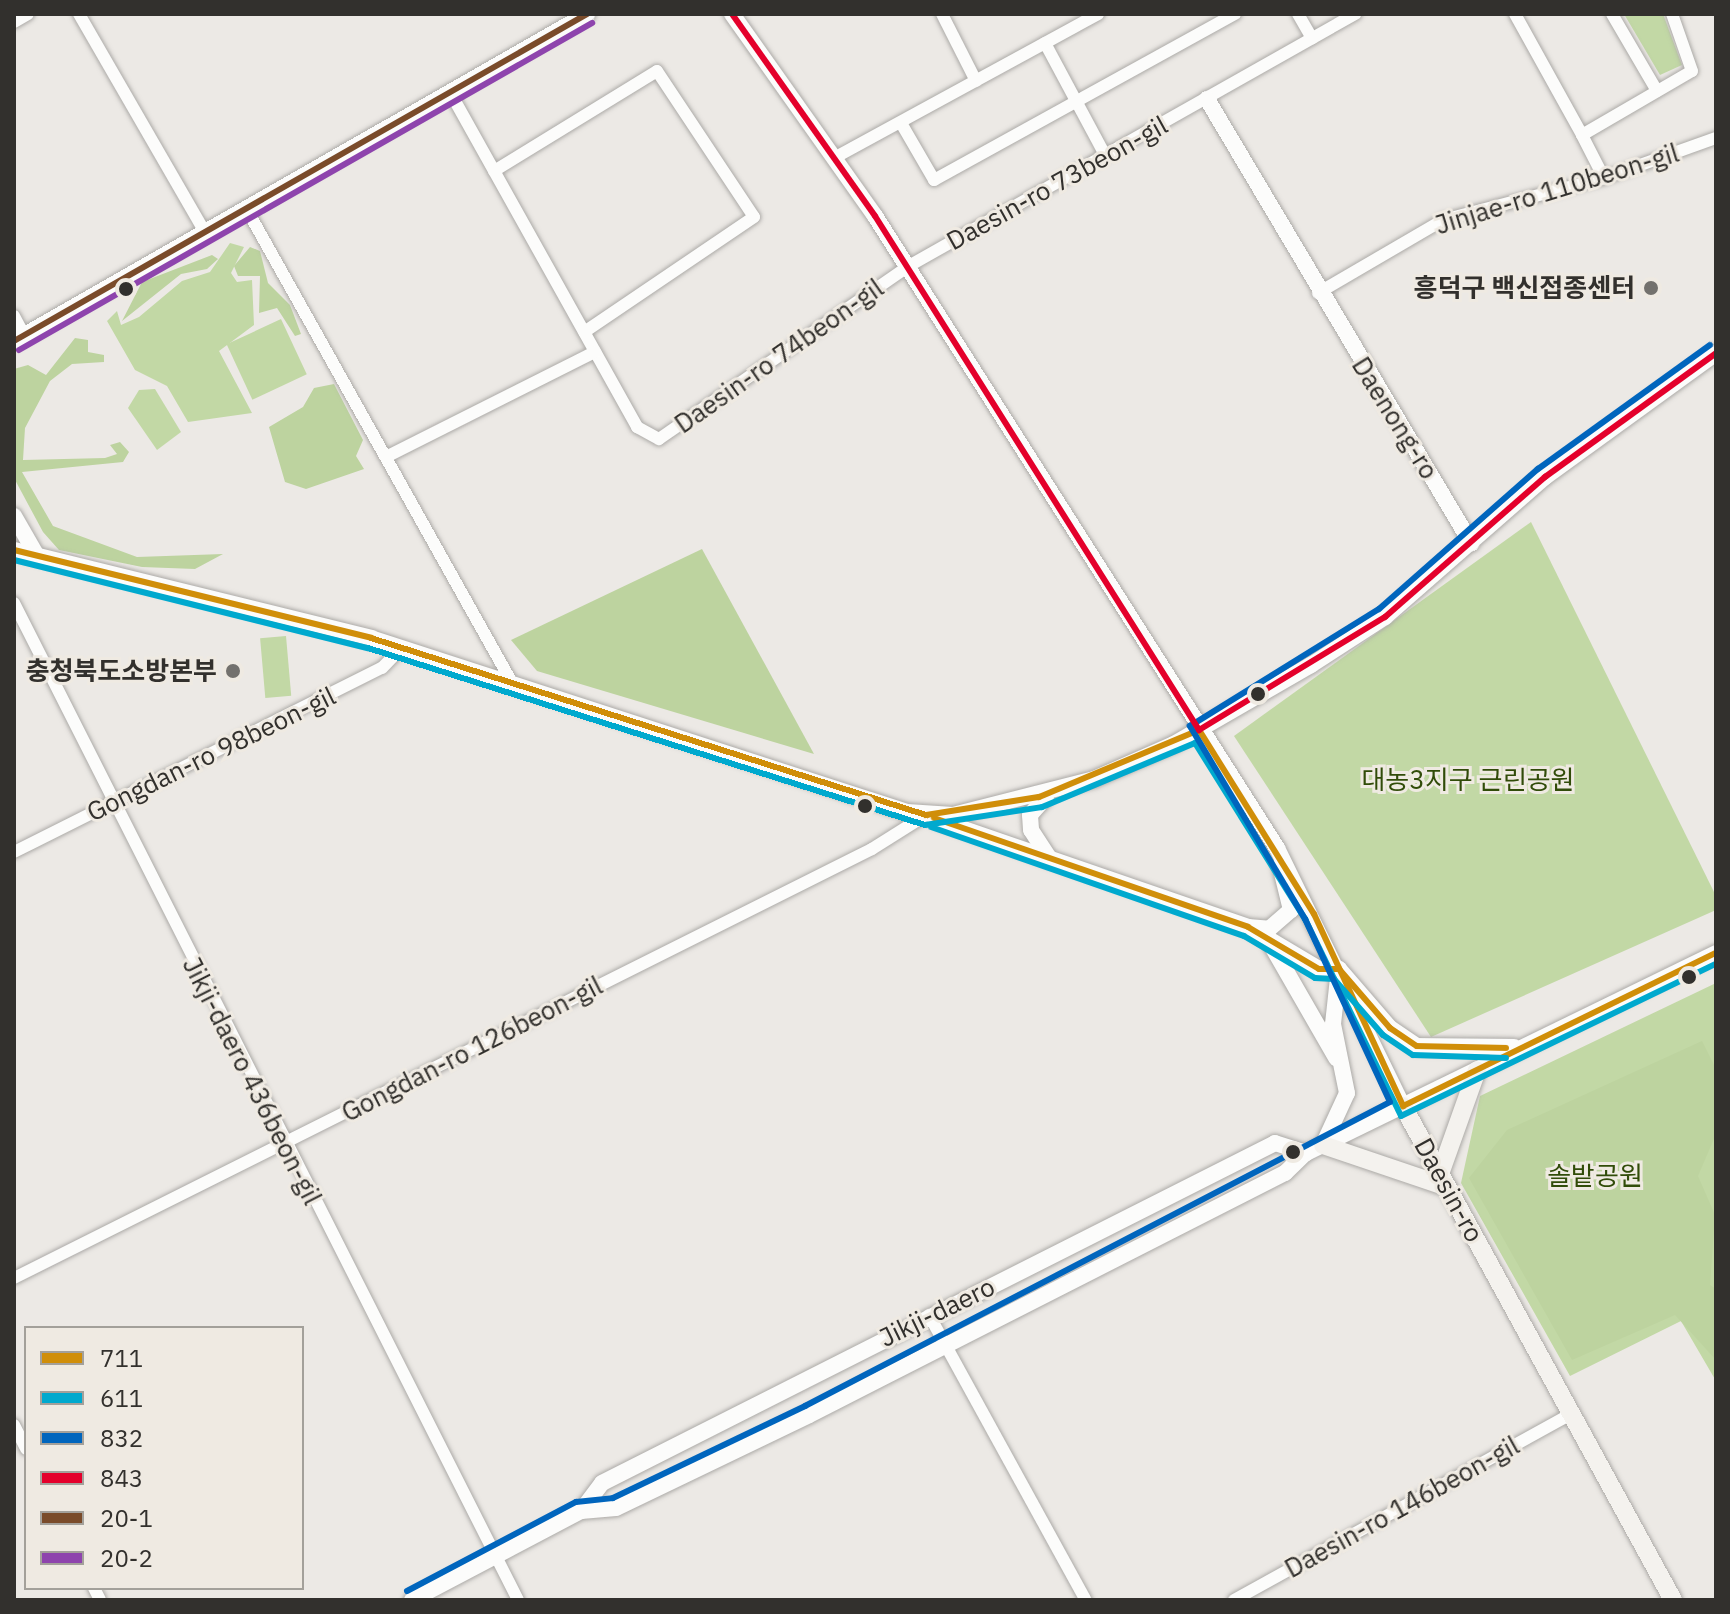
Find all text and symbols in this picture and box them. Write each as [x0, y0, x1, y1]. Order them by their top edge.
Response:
street label: Daesin-ro 73beon-gil [941, 109, 1173, 257]
street label: Jinjae-ro 110beon-gil [1431, 137, 1683, 241]
street label: Daesin-ro 74beon-gil [669, 272, 889, 440]
place label: 흥덕구 백신접종센터 [1414, 272, 1635, 304]
marker: 흥덕구 백신접종센터 [1642, 279, 1660, 297]
unlabelled marker [118, 281, 134, 297]
street label: Daenong-ro [1345, 351, 1445, 485]
place label: 충청북도소방본부 [26, 655, 217, 687]
marker: 충청북도소방본부 [224, 662, 242, 680]
street label: Gongdan-ro 98beon-gil [82, 680, 340, 828]
unlabelled marker [1250, 686, 1266, 702]
park label: 대농3지구 근린공원 [1361, 764, 1575, 796]
unlabelled marker [857, 798, 873, 814]
street label: Jikji-daero 436beon-gil [176, 952, 328, 1210]
unlabelled marker [1681, 969, 1697, 985]
street label: Gongdan-ro 126beon-gil [336, 970, 608, 1128]
street label: Daesin-ro [1408, 1133, 1490, 1247]
unlabelled marker [1285, 1144, 1301, 1160]
park label: 솔밭공원 [1547, 1160, 1643, 1192]
street label: Jikji-daero [874, 1271, 1000, 1353]
legend [24, 1326, 304, 1590]
text: 711 [100, 1342, 143, 1374]
text: 611 [100, 1382, 143, 1414]
text: 832 [100, 1422, 143, 1454]
street label: Daesin-ro 146beon-gil [1279, 1430, 1525, 1584]
text: 843 [100, 1462, 143, 1494]
text: 20-1 [100, 1502, 153, 1534]
text: 20-2 [100, 1542, 153, 1574]

